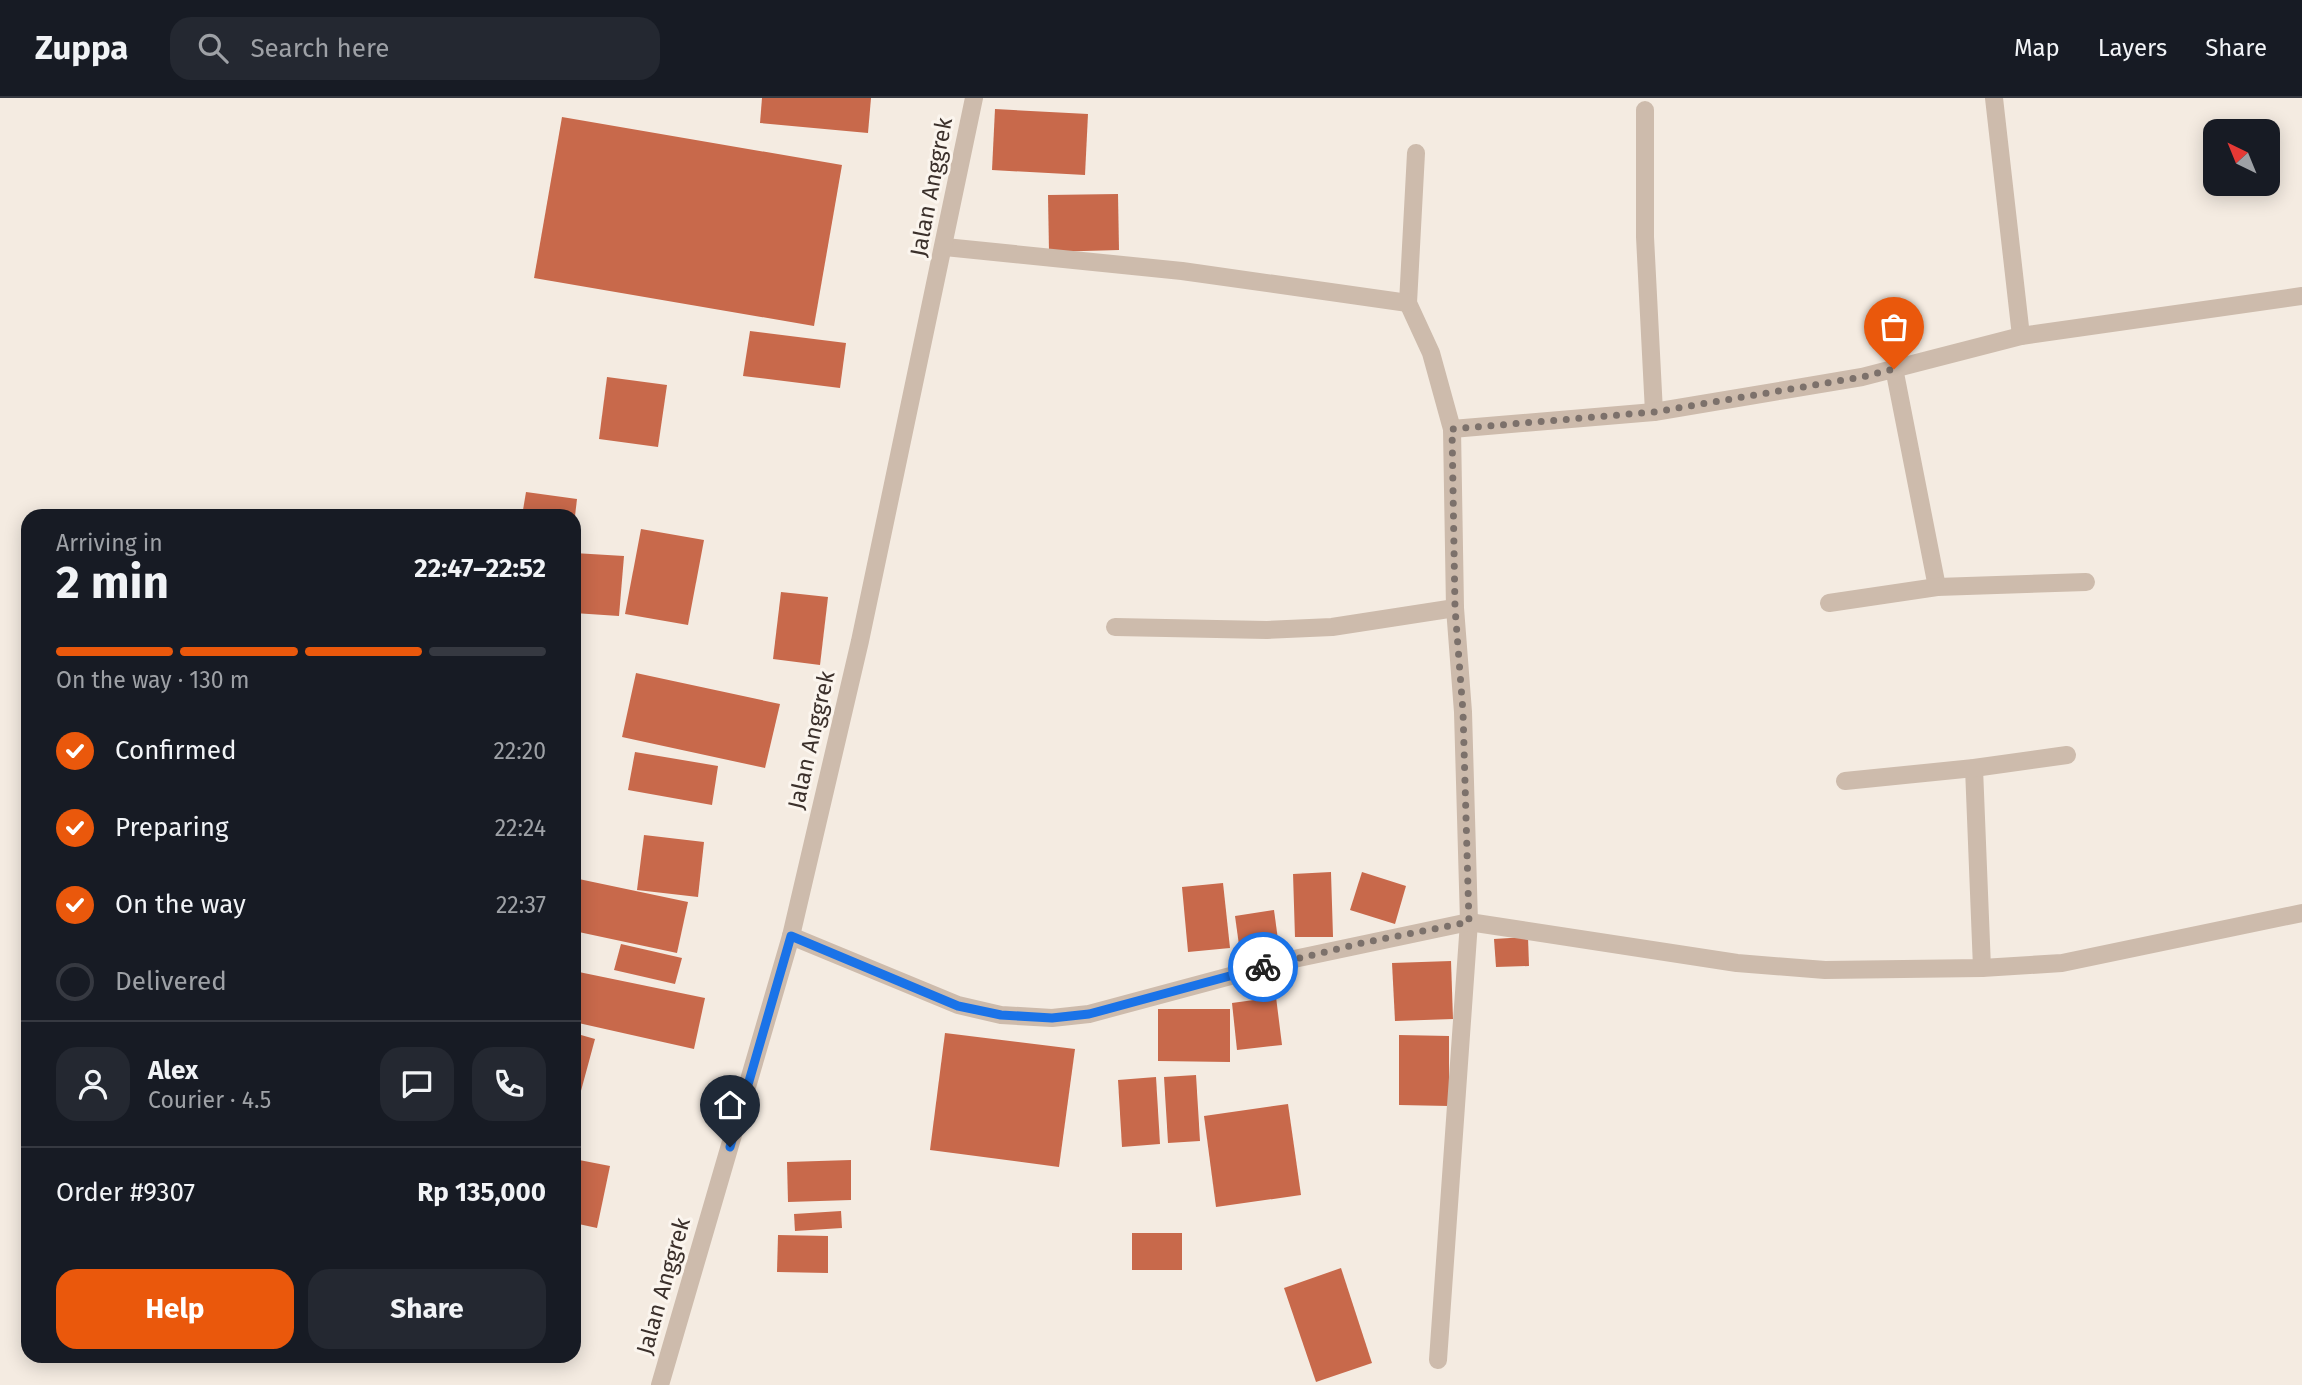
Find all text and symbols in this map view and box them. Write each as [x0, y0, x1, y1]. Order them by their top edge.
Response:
search box [170, 17, 660, 80]
text: Zuppa [35, 28, 128, 68]
icon: search [194, 29, 232, 67]
text: Search here [250, 33, 389, 64]
text: Map [2014, 34, 2060, 62]
text: Layers [2098, 34, 2167, 62]
text: Share [2205, 34, 2267, 62]
street label: Jalan Anggrek [904, 115, 958, 259]
north arrow [2203, 119, 2280, 196]
map controls [2203, 119, 2280, 196]
pin [1864, 297, 1924, 369]
icon: bag [1875, 308, 1913, 346]
text: Arriving in [56, 529, 163, 557]
text: 22:47–22:52 [414, 553, 546, 584]
text: 2 min [56, 555, 169, 610]
text: On the way · 130 m [56, 666, 249, 694]
street label: Jalan Anggrek [781, 668, 841, 812]
icon: check [56, 732, 94, 770]
text: Confirmed [115, 735, 236, 766]
text: 22:20 [493, 737, 546, 765]
icon: check [56, 809, 94, 847]
text: Preparing [115, 812, 228, 843]
text: 22:24 [495, 814, 546, 842]
icon: check [56, 886, 94, 924]
text: On the way [115, 889, 246, 920]
text: 22:37 [496, 891, 546, 919]
courier [1228, 932, 1298, 1002]
icon: bike [1244, 948, 1282, 986]
text: Delivered [115, 966, 227, 997]
button: person [56, 1047, 130, 1121]
button: chat [380, 1047, 454, 1121]
button: phone [472, 1047, 546, 1121]
text: Alex [148, 1055, 198, 1086]
pin [700, 1075, 760, 1147]
text: Courier · 4.5 [148, 1086, 271, 1114]
icon: home [711, 1086, 749, 1124]
text: Order #9307 [56, 1177, 195, 1208]
text: Rp 135,000 [417, 1177, 546, 1208]
street label: Jalan Anggrek [630, 1214, 696, 1358]
button: Help [56, 1269, 294, 1349]
button: Share [308, 1269, 546, 1349]

